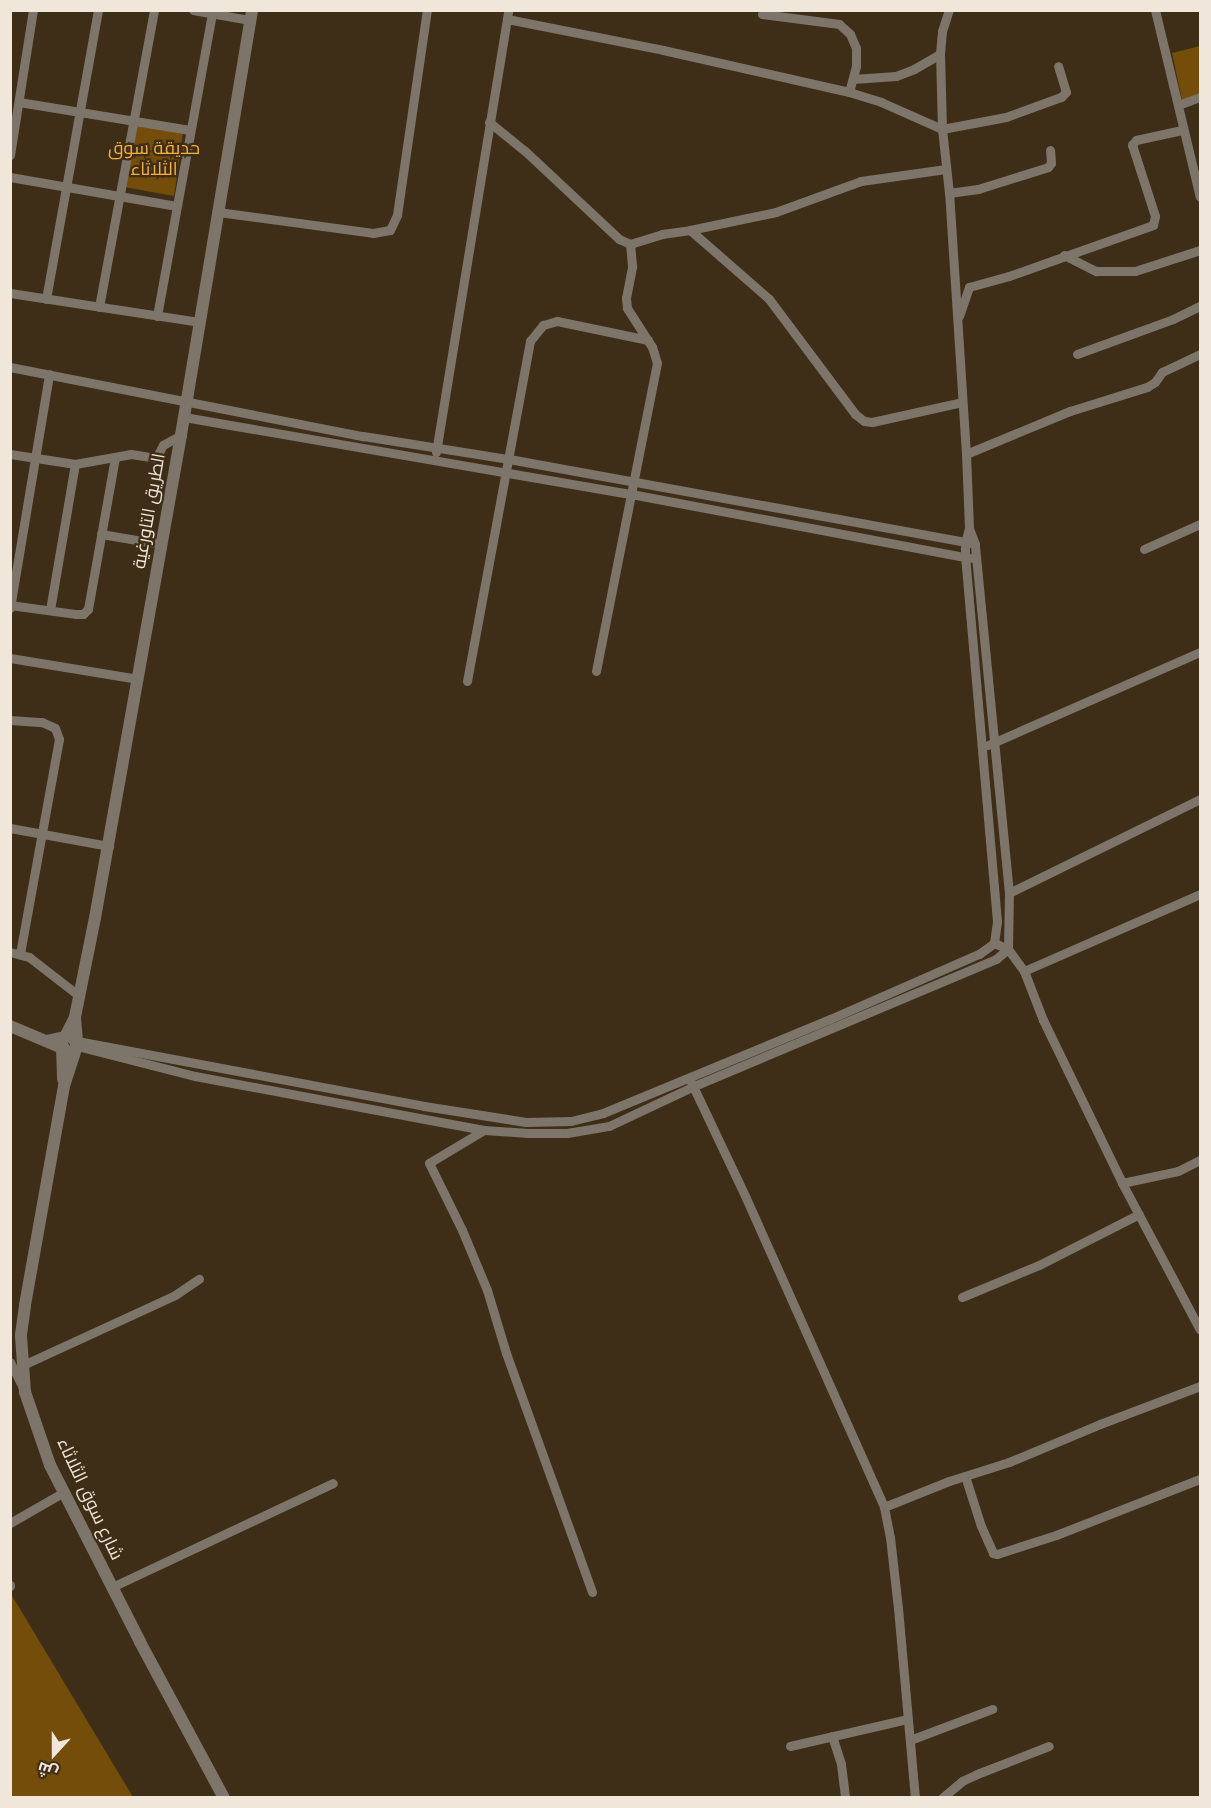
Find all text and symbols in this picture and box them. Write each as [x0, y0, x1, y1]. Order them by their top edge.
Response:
park label: حديقة سوق الثلاثاء [108, 138, 200, 180]
street label: الطريق التاورغية [128, 452, 170, 570]
street label: شارع سوق الثلاثاء [52, 1435, 128, 1563]
north arrow [24, 1724, 84, 1784]
text: ش [34, 1758, 61, 1784]

